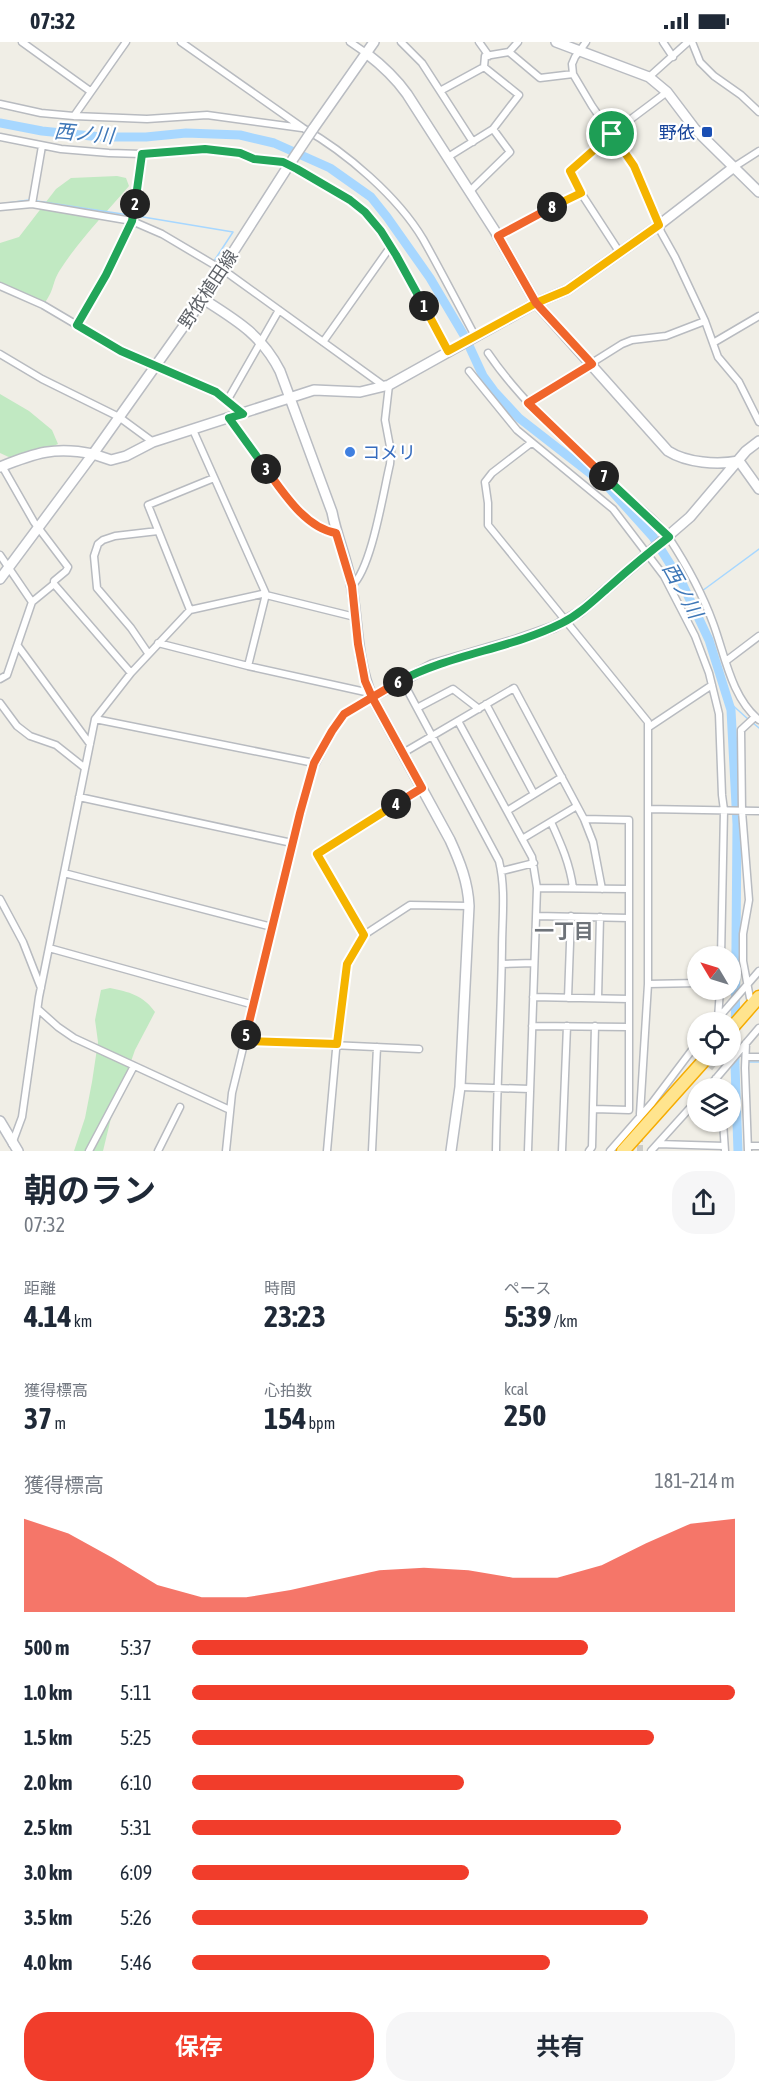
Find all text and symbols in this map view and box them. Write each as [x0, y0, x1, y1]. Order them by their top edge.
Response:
text: 07:32 [30, 8, 75, 34]
pin [586, 108, 637, 159]
icon: arrive [595, 117, 628, 150]
water label: 西ノ川 [53, 119, 117, 147]
place label: 野依 [659, 122, 695, 143]
marker: 野依 [700, 125, 714, 139]
pin: 2 [120, 189, 150, 219]
pin: 8 [537, 192, 567, 222]
text: 2 [131, 195, 139, 213]
text: 8 [548, 198, 556, 216]
street label: 野依植田線 [174, 246, 242, 332]
pin: 1 [409, 291, 439, 321]
text: 1 [420, 297, 428, 315]
place label: コメリ [362, 442, 416, 463]
marker: コメリ [343, 445, 357, 459]
pin: 3 [251, 454, 281, 484]
text: 3 [262, 460, 270, 478]
pin: 7 [589, 461, 619, 491]
text: 7 [600, 467, 608, 485]
water label: 西ノ川 [658, 558, 709, 624]
pin: 6 [383, 667, 413, 697]
text: 6 [394, 673, 402, 691]
pin: 4 [381, 789, 411, 819]
text: 4 [392, 795, 400, 813]
district label: 一丁目 [534, 919, 594, 942]
north arrow [687, 946, 741, 1000]
map controls [687, 946, 741, 1132]
button: locate [687, 1012, 741, 1066]
pin: 5 [231, 1020, 261, 1050]
text: 5 [242, 1026, 250, 1044]
button: layers [687, 1078, 741, 1132]
text: 朝のラン [24, 1171, 156, 1209]
button: share [672, 1171, 735, 1234]
text: 07:32 [24, 1213, 65, 1236]
text: 距離 [24, 1279, 56, 1297]
text: 時間 [264, 1279, 296, 1297]
text: ペース [504, 1279, 551, 1297]
text: 4.14 [24, 1299, 72, 1333]
text: 23:23 [264, 1299, 326, 1333]
text: 5:39 [504, 1299, 552, 1333]
text: km [72, 1312, 92, 1330]
text: /km [552, 1312, 578, 1330]
text: kcal [504, 1380, 528, 1398]
text: 獲得標高 [24, 1381, 88, 1399]
text: 心拍数 [264, 1381, 312, 1399]
text: 250 [504, 1398, 546, 1432]
text: 37 [24, 1401, 52, 1435]
text: 154 [264, 1401, 306, 1435]
text: m [52, 1414, 66, 1432]
text: bpm [306, 1414, 335, 1432]
text: 181–214 m [654, 1469, 735, 1492]
text: 獲得標高 [24, 1473, 104, 1496]
text: 500 m [24, 1636, 69, 1659]
text: 5:37 [120, 1636, 152, 1659]
text: 1.0 km [24, 1681, 72, 1704]
text: 5:11 [120, 1681, 152, 1704]
text: 1.5 km [24, 1726, 72, 1749]
text: 5:25 [120, 1726, 152, 1749]
text: 2.0 km [24, 1771, 72, 1794]
text: 6:10 [120, 1771, 152, 1794]
text: 2.5 km [24, 1816, 72, 1839]
text: 5:31 [120, 1816, 152, 1839]
text: 3.0 km [24, 1861, 72, 1884]
text: 6:09 [120, 1861, 152, 1884]
text: 3.5 km [24, 1906, 72, 1929]
text: 5:26 [120, 1906, 152, 1929]
text: 4.0 km [24, 1951, 72, 1974]
text: 5:46 [120, 1951, 152, 1974]
button: 保存 [24, 2012, 374, 2081]
button: 共有 [386, 2012, 735, 2081]

